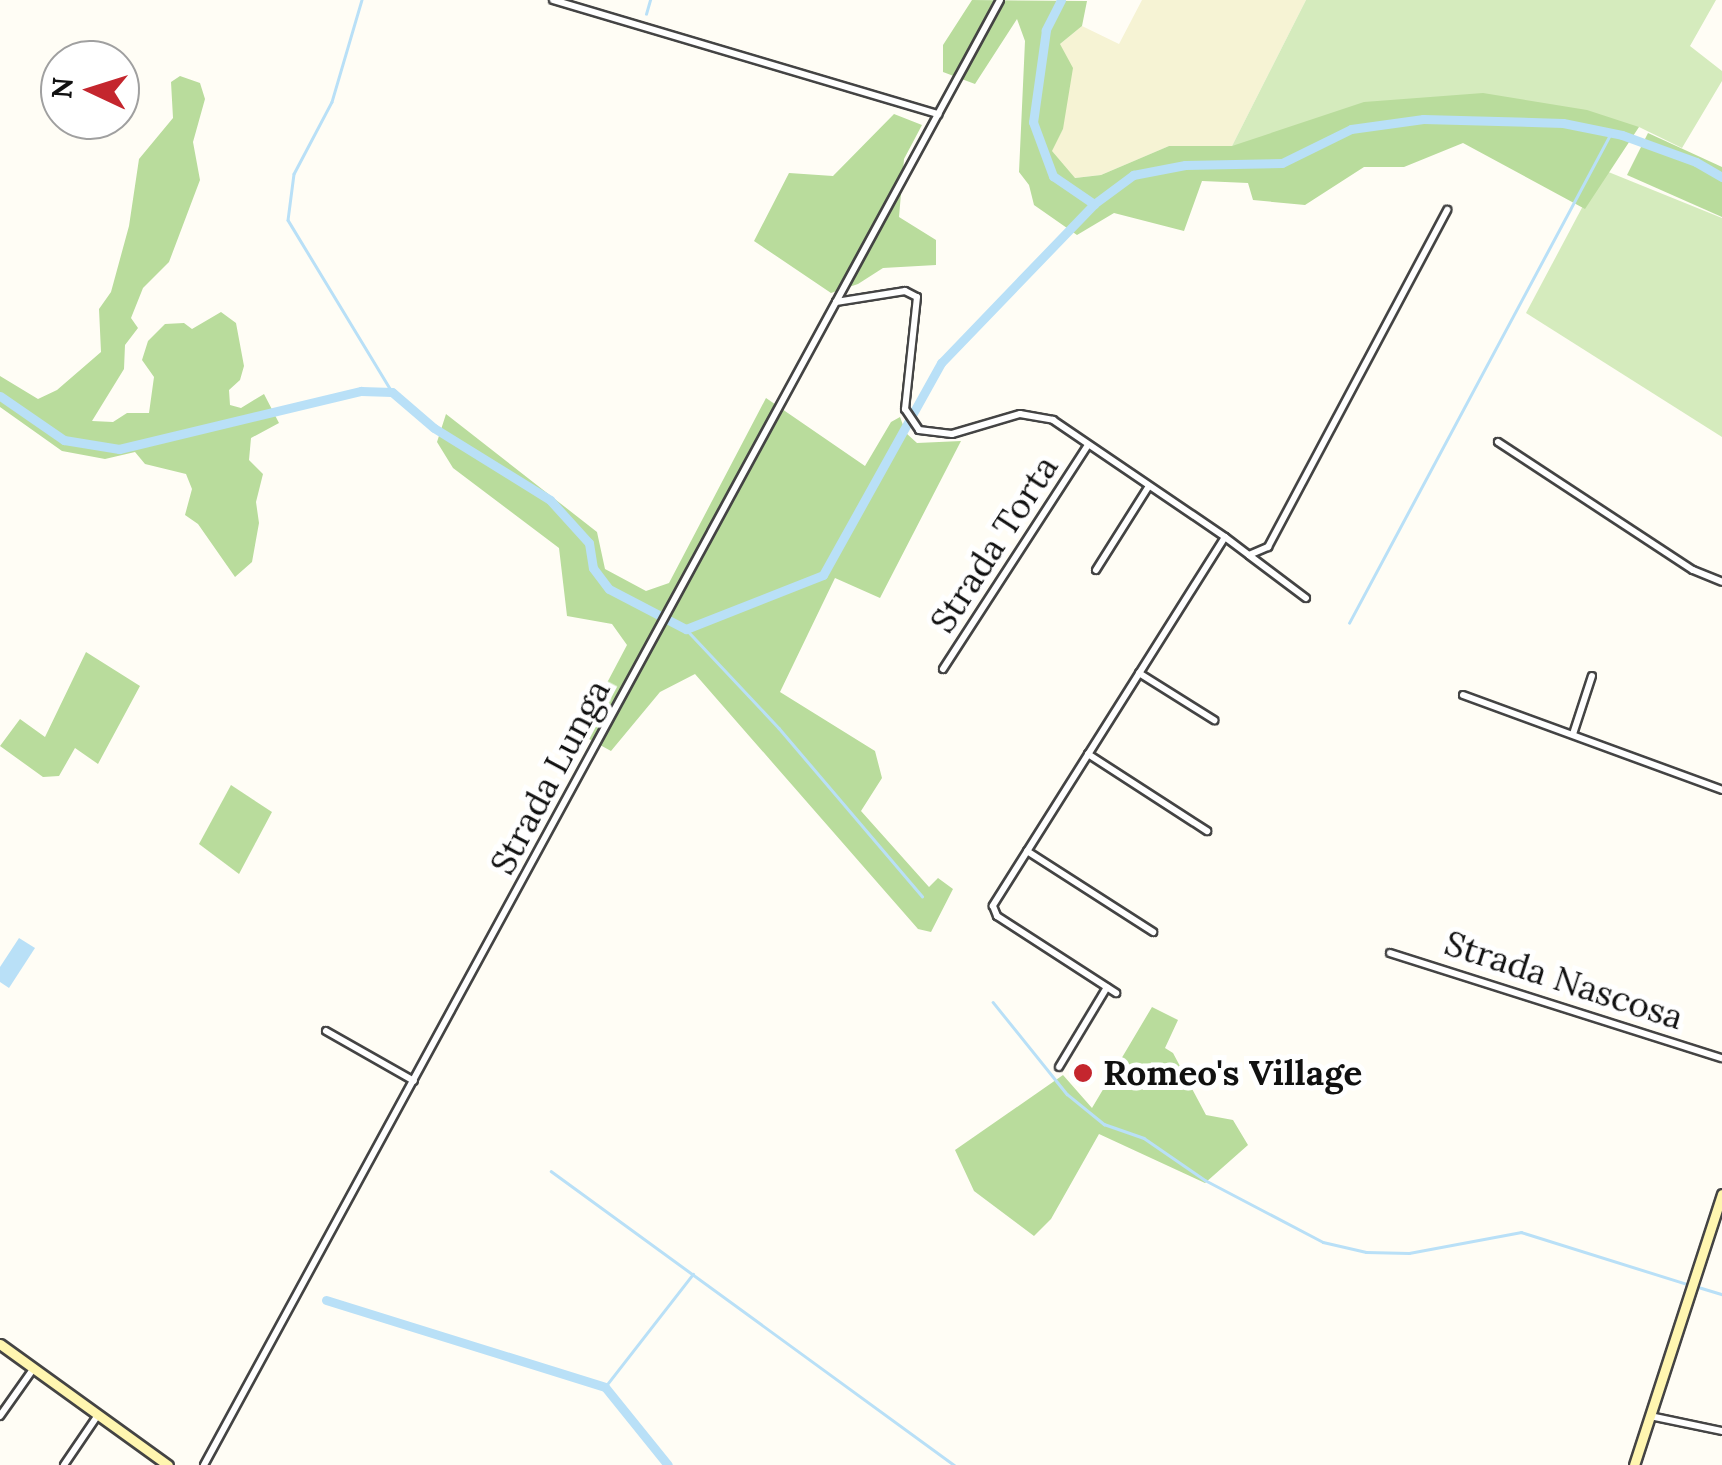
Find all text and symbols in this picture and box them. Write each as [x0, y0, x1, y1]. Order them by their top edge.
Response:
north arrow [40, 40, 140, 140]
text: N [43, 76, 81, 100]
street label: Strada Torta [921, 448, 1067, 640]
street label: Strada Lunga [481, 673, 619, 881]
street label: Strada Nascosa [1439, 922, 1689, 1038]
place label: Romeo's Village [1103, 1052, 1362, 1094]
marker: Romeo's Village [1072, 1062, 1094, 1084]

